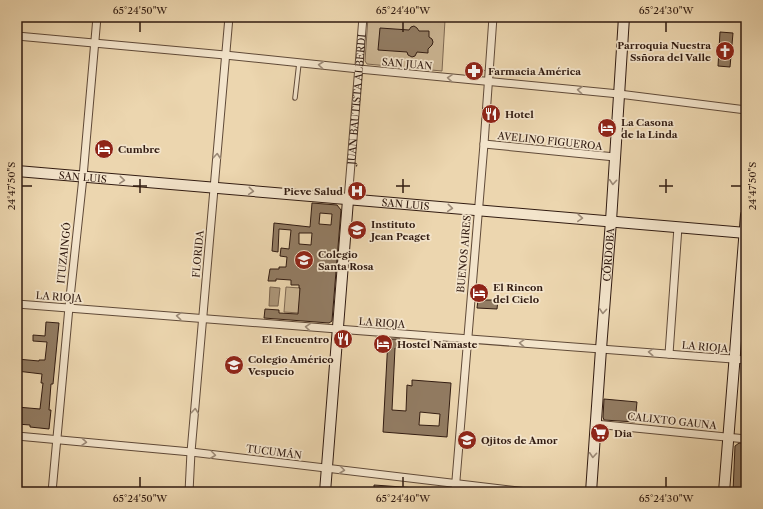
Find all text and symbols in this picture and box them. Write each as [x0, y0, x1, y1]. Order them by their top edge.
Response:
text: 65°24'50"W [113, 4, 168, 17]
text: 65°24'40"W [376, 4, 431, 17]
text: 65°24'30"W [639, 4, 694, 17]
street label: JUAN BAUTISTA ALBERDI [344, 33, 368, 167]
place label: Parroquia Nuestra Ssñora del Valle [617, 39, 711, 64]
church icon: Parroquia Nuestra Ssñora del Valle [714, 40, 736, 62]
street label: SAN JUAN [381, 55, 433, 73]
pharmacy icon: Farmacia América [463, 60, 485, 82]
one-way arrow [318, 61, 324, 70]
place label: Farmacia América [488, 65, 581, 78]
one-way arrow [447, 74, 453, 83]
one-way arrow [577, 86, 583, 95]
restaurant icon: Hotel [480, 103, 502, 125]
place label: Hotel [505, 108, 534, 121]
place label: La Casona de la Linda [621, 116, 678, 141]
hotel icon: La Casona de la Linda [596, 117, 618, 139]
street label: AVELINO FIGUEROA [496, 129, 604, 153]
hotel icon: Cumbre [93, 138, 115, 160]
place label: Cumbre [118, 143, 160, 156]
one-way arrow [212, 153, 221, 159]
text: 24°47'50"S [5, 162, 18, 210]
text: 24°47'50"S [746, 162, 759, 210]
street label: SAN LUIS [58, 168, 107, 185]
one-way arrow [119, 175, 125, 184]
one-way arrow [609, 179, 618, 185]
hospital icon: Pieve Salud [346, 180, 368, 202]
place label: Pieve Salud [283, 185, 343, 198]
one-way arrow [248, 187, 254, 196]
street label: SAN LUIS [381, 196, 430, 212]
one-way arrow [447, 204, 453, 213]
one-way arrow [577, 214, 583, 223]
street label: BUENOS AIRES [454, 215, 474, 293]
place label: Instituto Jean Peaget [369, 218, 430, 243]
school or university icon: Instituto Jean Peaget [346, 219, 368, 241]
street label: ITUZAINGÓ [54, 222, 74, 284]
street label: CÓRDOBA [600, 227, 617, 282]
street label: FLORIDA [189, 229, 207, 278]
place label: Colegio Santa Rosa [318, 248, 374, 273]
school or university icon: Colegio Santa Rosa [293, 249, 315, 271]
place label: El Rincon del Cielo [493, 281, 543, 306]
hotel icon: El Rincon del Cielo [468, 282, 490, 304]
street label: LA RIOJA [35, 289, 83, 305]
one-way arrow [599, 308, 608, 314]
one-way arrow [176, 312, 182, 321]
street label: LA RIOJA [358, 315, 406, 331]
one-way arrow [305, 323, 311, 332]
restaurant icon: El Encuentro [332, 328, 354, 350]
place label: El Encuentro [262, 333, 329, 346]
hotel icon: Hostel Namaste [372, 333, 394, 355]
place label: Hostel Namaste [397, 338, 477, 351]
one-way arrow [519, 338, 525, 347]
street label: LA RIOJA [681, 339, 729, 356]
one-way arrow [648, 348, 654, 357]
place label: Colegio Américo Vespucio [247, 353, 334, 378]
school or university icon: Colegio Américo Vespucio [223, 354, 245, 376]
one-way arrow [190, 408, 199, 414]
street label: CALIXTO GAUNA [627, 410, 718, 432]
supermarket icon: Dia [589, 422, 611, 444]
place label: Dia [614, 427, 632, 440]
school or university icon: Ojitos de Amor [456, 429, 478, 451]
place label: Ojitos de Amor [481, 434, 558, 447]
one-way arrow [81, 437, 87, 446]
street label: TUCUMÁN [245, 442, 303, 462]
one-way arrow [210, 450, 216, 459]
one-way arrow [589, 452, 598, 458]
one-way arrow [339, 465, 345, 474]
text: 65°24'50"W [113, 492, 168, 505]
text: 65°24'40"W [376, 492, 431, 505]
text: 65°24'30"W [639, 492, 694, 505]

